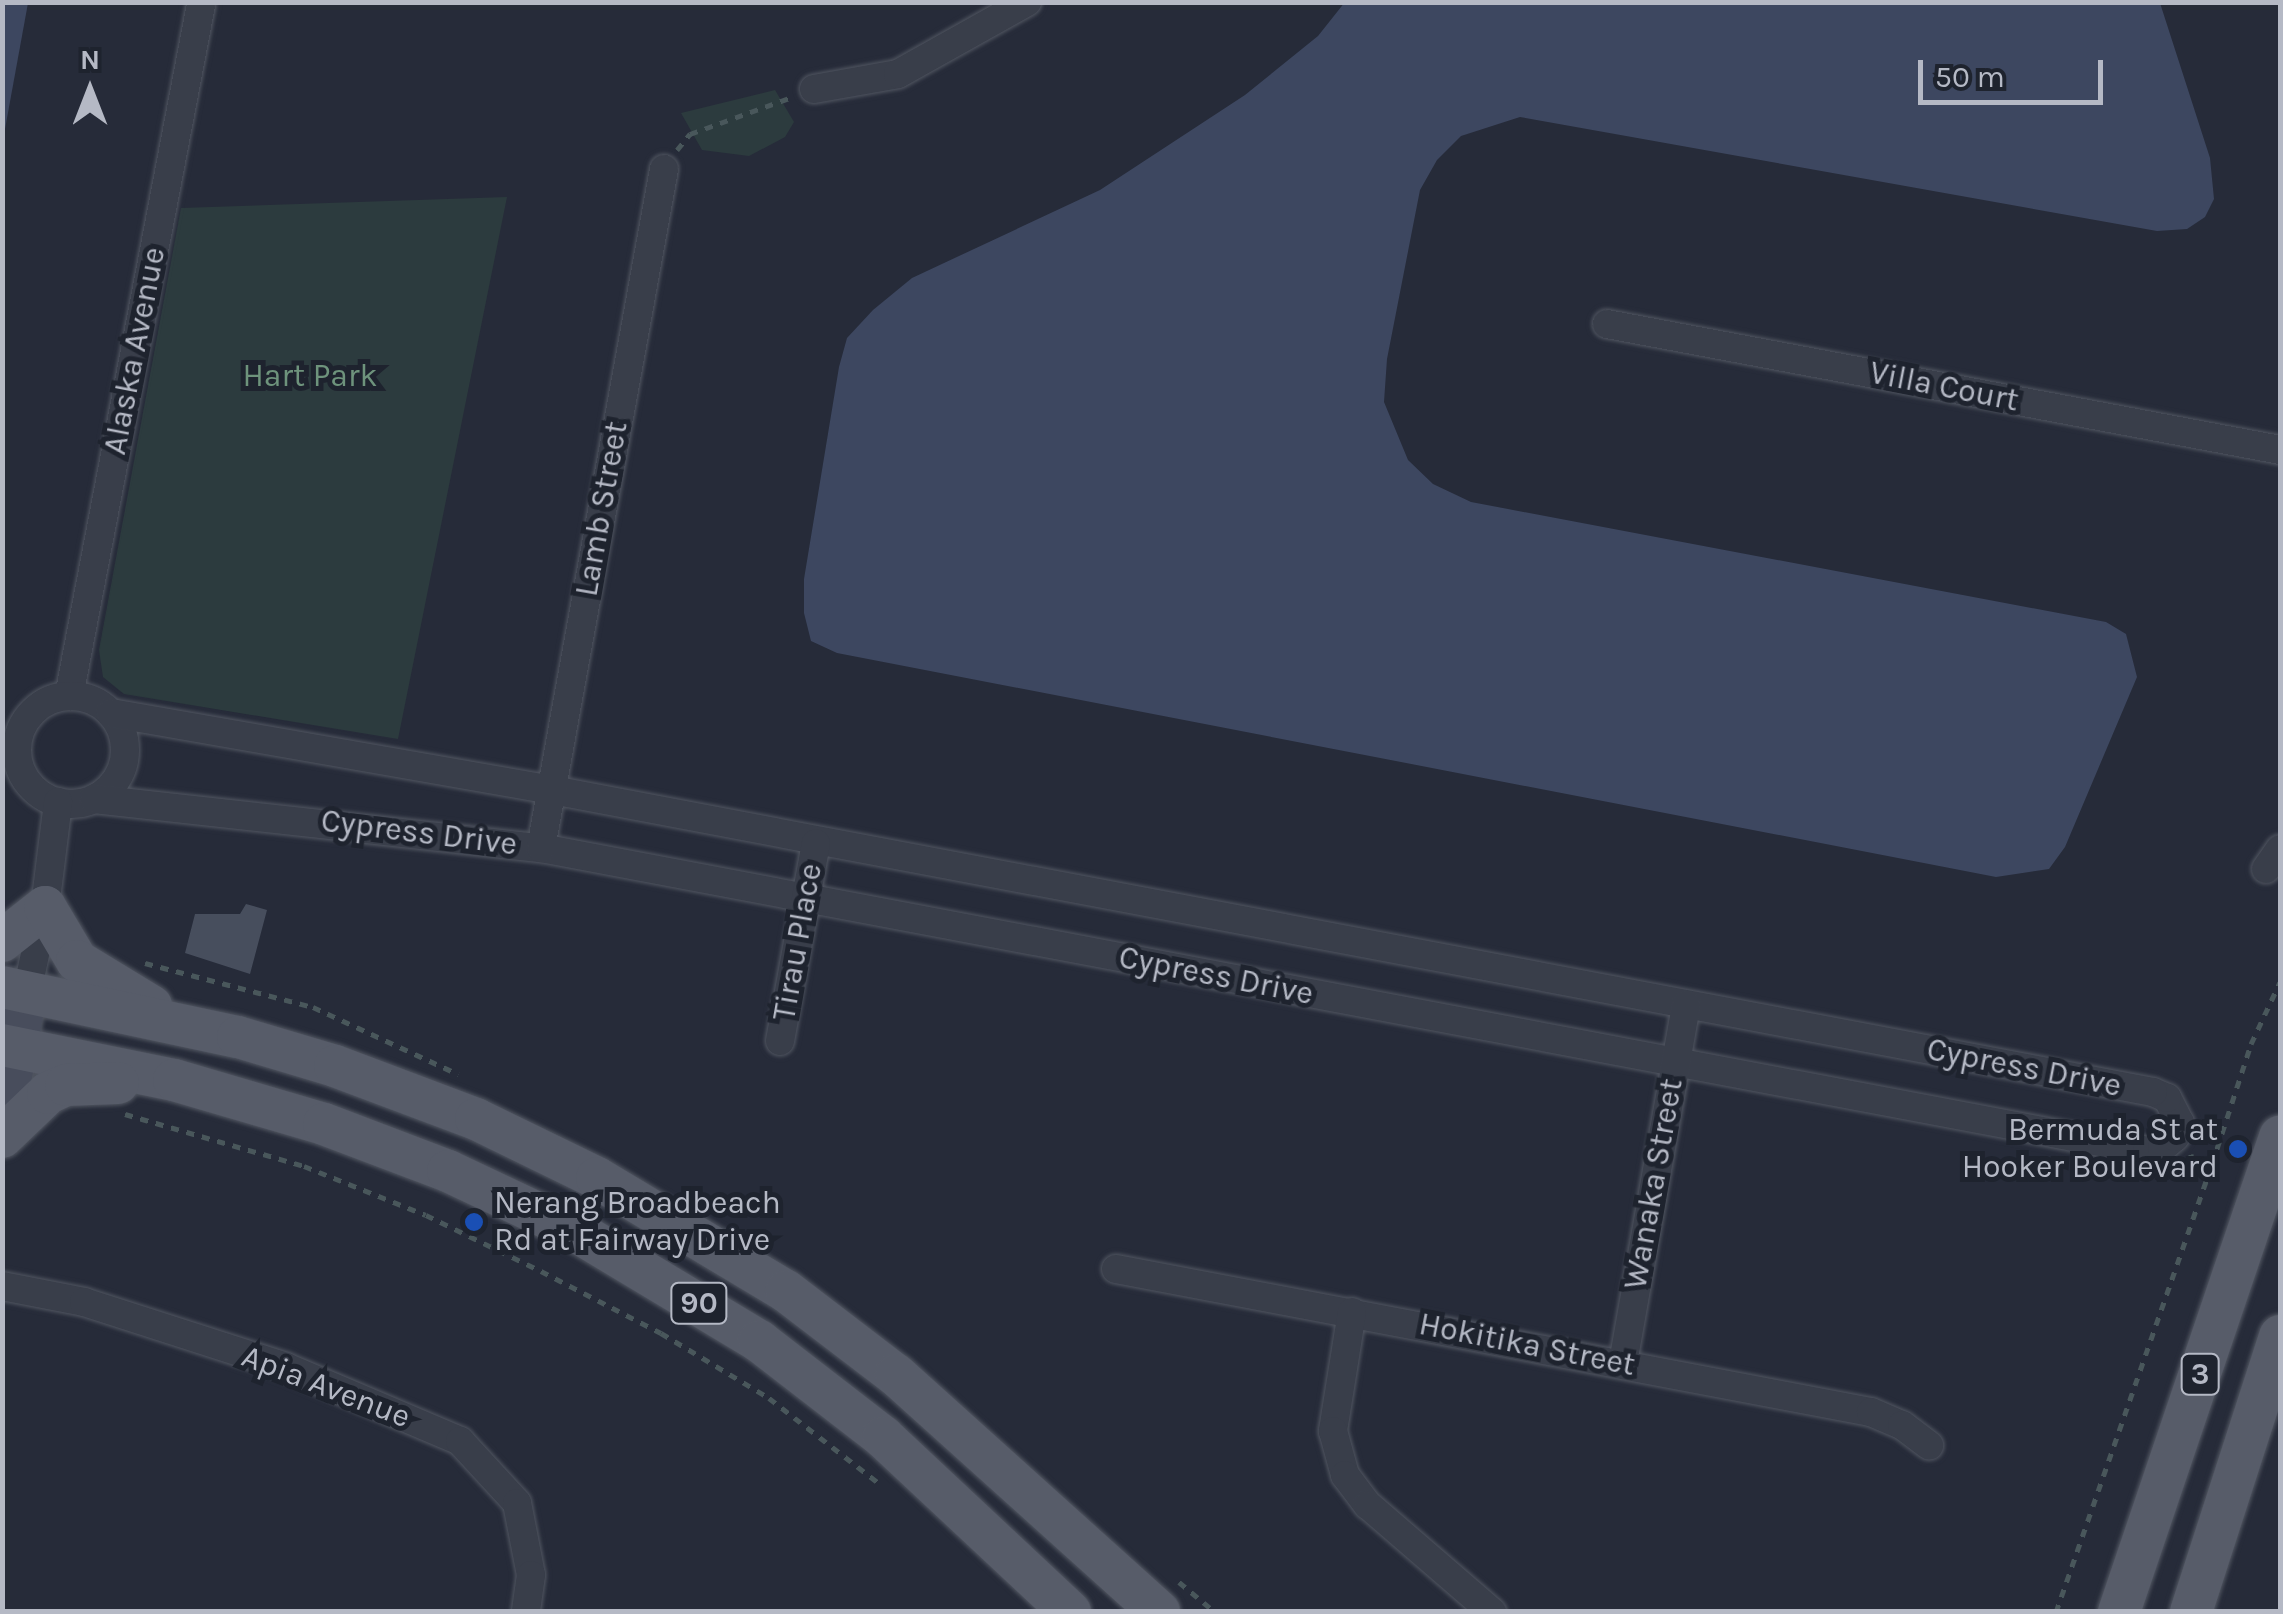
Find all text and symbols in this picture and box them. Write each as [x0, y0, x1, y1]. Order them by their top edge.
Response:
north arrow [40, 40, 140, 140]
scale bar [1923, 40, 2108, 102]
text: N [80, 43, 100, 76]
text: 50 m [1935, 59, 2005, 95]
street label: Alaska Avenue [96, 244, 174, 458]
street label: Villa Court [1866, 354, 2022, 420]
park label: Hart Park [242, 357, 378, 395]
street label: Lamb Street [568, 419, 636, 599]
street label: Cypress Drive [319, 802, 519, 864]
street label: Tirau Place [765, 860, 831, 1024]
street label: Cypress Drive [1116, 938, 1316, 1014]
street label: Cypress Drive [1924, 1030, 2124, 1106]
street label: Wanaka Street [1617, 1076, 1691, 1292]
place label: Bermuda St at Hooker Boulevard [1962, 1112, 2218, 1187]
marker: Bermuda St at Hooker Boulevard [2227, 1138, 2249, 1160]
place label: Nerang Broadbeach Rd at Fairway Drive [494, 1185, 781, 1260]
marker: Nerang Broadbeach Rd at Fairway Drive [463, 1211, 485, 1233]
road number: 90 [669, 1278, 729, 1328]
street label: Hokitika Street [1416, 1305, 1638, 1385]
street label: Apia Avenue [236, 1337, 416, 1437]
road number: 3 [2180, 1349, 2220, 1399]

